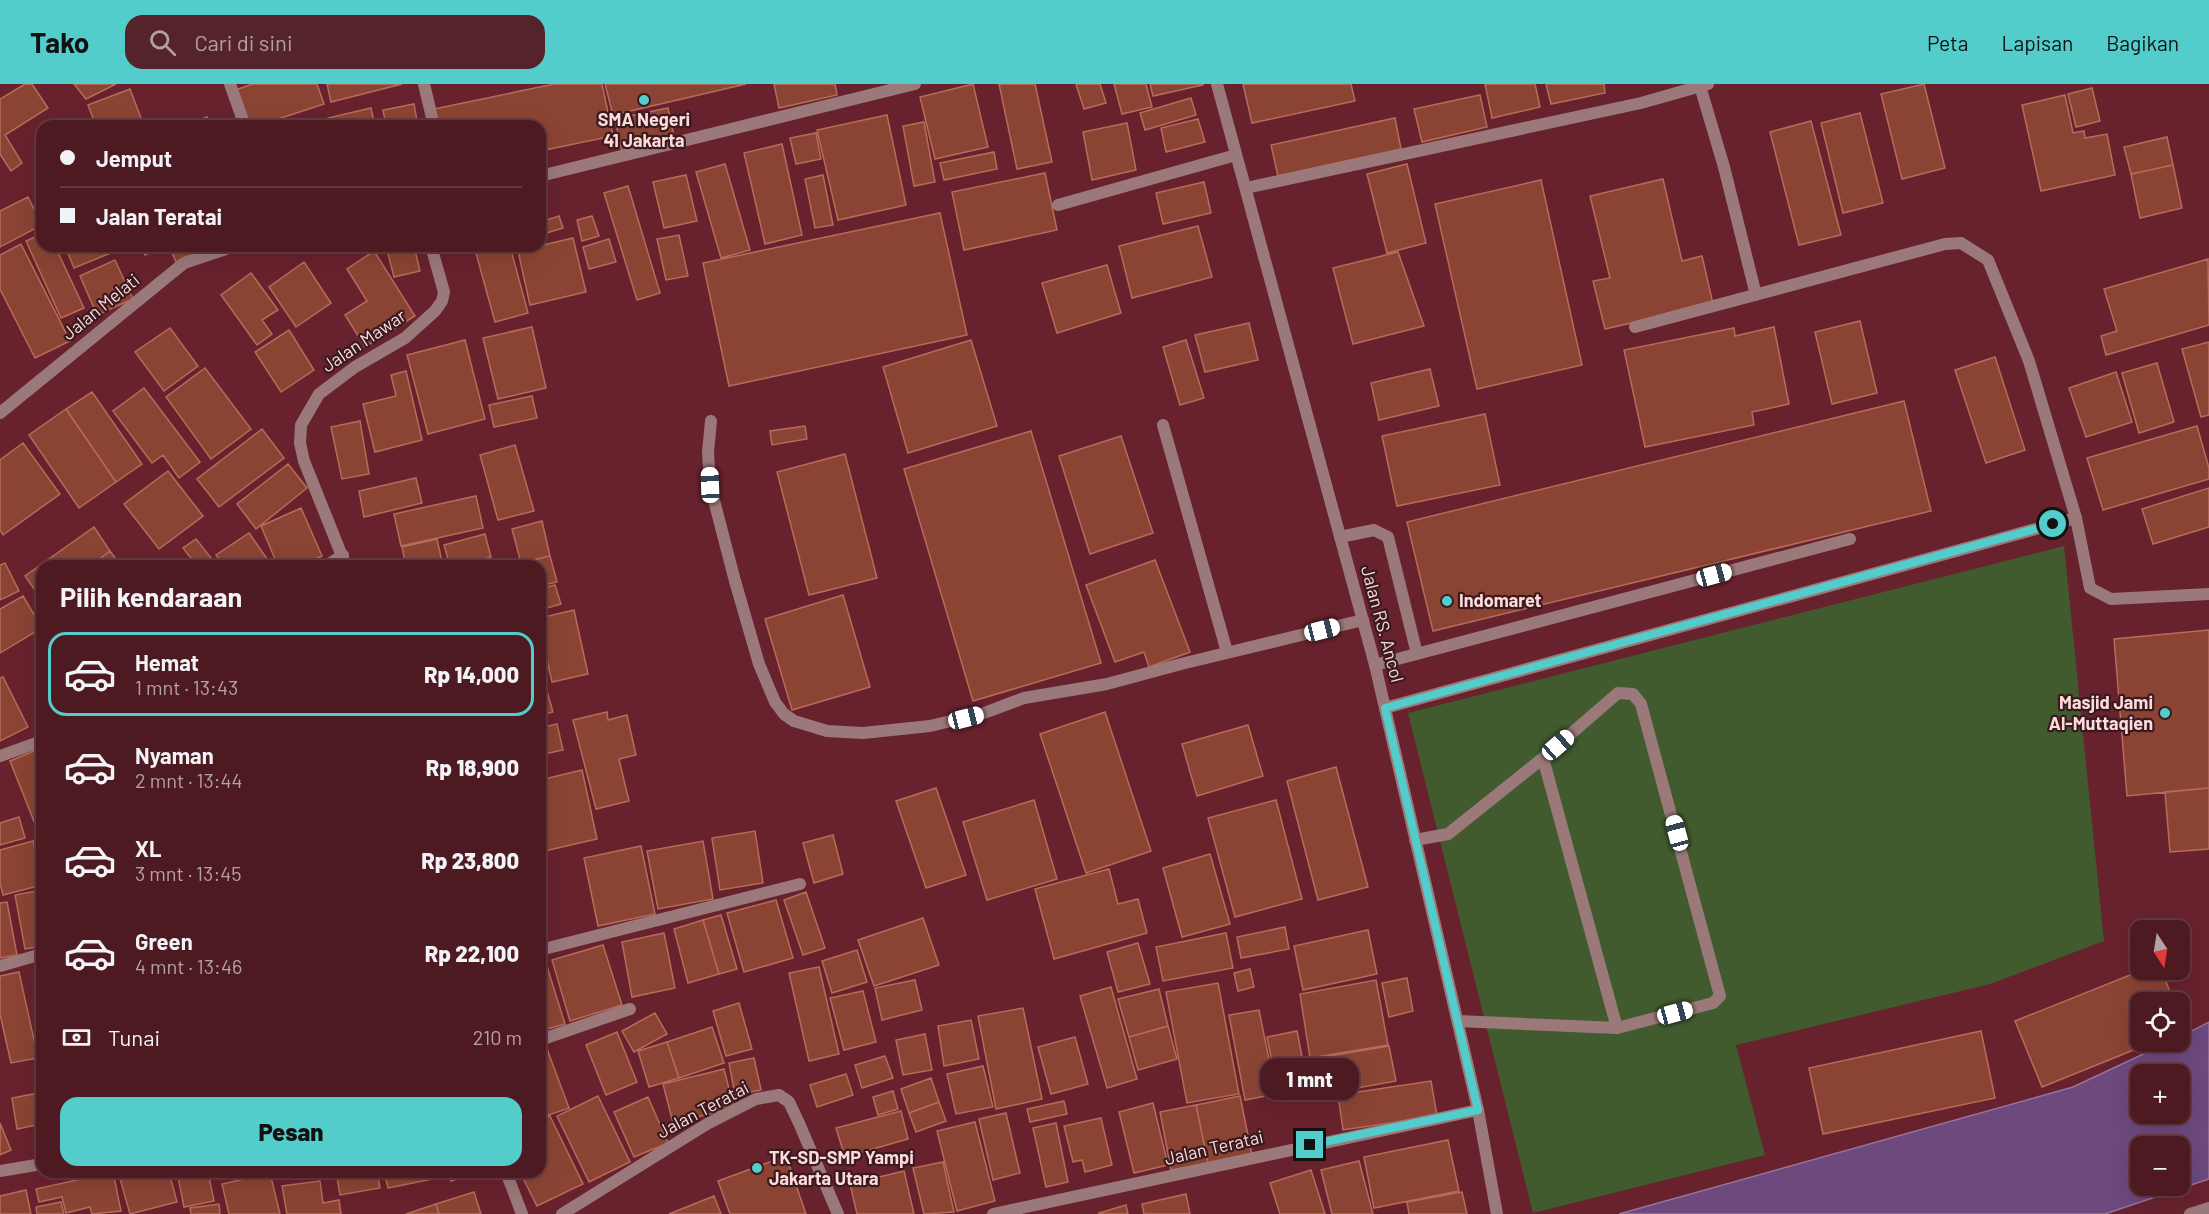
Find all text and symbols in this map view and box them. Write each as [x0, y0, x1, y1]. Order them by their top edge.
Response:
search box [125, 15, 545, 69]
text: Tako [30, 25, 89, 59]
icon: search [146, 26, 179, 59]
text: Cari di sini [194, 29, 293, 55]
text: Peta [1927, 30, 1968, 55]
text: Lapisan [2001, 30, 2073, 55]
text: Bagikan [2106, 30, 2179, 55]
marker: SMA Negeri 41 Jakarta [637, 93, 651, 107]
place label: SMA Negeri 41 Jakarta [598, 108, 690, 151]
text: Jemput [96, 145, 172, 171]
text: Jalan Teratai [96, 203, 222, 229]
street label: Jalan Melati [57, 268, 143, 344]
street label: Jalan Mawar [317, 304, 410, 376]
car [700, 467, 720, 503]
route start [2039, 510, 2066, 537]
car [1694, 562, 1734, 588]
street label: Jalan RS. Ancol [1357, 563, 1409, 684]
text: Pilih kendaraan [60, 580, 242, 612]
place label: Indomaret [1459, 589, 1542, 611]
marker: Indomaret [1440, 594, 1454, 608]
car [1302, 617, 1342, 643]
icon: car [63, 647, 117, 701]
text: Hemat [135, 649, 199, 675]
text: Rp 14,000 [424, 661, 519, 687]
text: 1 mnt · 13:43 [135, 675, 238, 699]
place label: Masjid Jami Al-Muttaqien [2049, 691, 2153, 734]
car [946, 705, 986, 731]
marker: Masjid Jami Al-Muttaqien [2158, 706, 2172, 720]
car [1539, 726, 1577, 764]
icon: car [63, 740, 117, 794]
text: Nyaman [135, 742, 214, 768]
text: Rp 18,900 [426, 754, 519, 780]
text: 2 mnt · 13:44 [135, 768, 243, 792]
car [1664, 813, 1690, 853]
icon: car [63, 833, 117, 887]
text: XL [135, 835, 161, 861]
text: Rp 23,800 [421, 847, 519, 873]
text: 3 mnt · 13:45 [135, 861, 241, 885]
north arrow [2130, 920, 2190, 980]
map controls [2130, 920, 2190, 1196]
icon: car [63, 926, 117, 980]
text: Green [135, 928, 193, 954]
text: Rp 22,100 [425, 940, 519, 966]
text: 4 mnt · 13:46 [135, 954, 242, 978]
button: locate [2130, 992, 2190, 1052]
car [1655, 1000, 1695, 1026]
icon: cash [60, 1021, 93, 1054]
text: Tunai [108, 1024, 160, 1050]
text: 210 m [473, 1025, 522, 1049]
callout: 1 mnt [1260, 1058, 1360, 1100]
button: + [2130, 1064, 2190, 1124]
text: 1 mnt [1286, 1067, 1333, 1091]
street label: Jalan Teratai [653, 1076, 752, 1142]
button: Pesan [60, 1097, 522, 1166]
street label: Jalan Teratai [1162, 1125, 1265, 1169]
route end [1296, 1131, 1323, 1158]
button: − [2130, 1136, 2190, 1196]
place label: TK-SD-SMP Yampi Jakarta Utara [769, 1146, 914, 1189]
marker: TK-SD-SMP Yampi Jakarta Utara [750, 1161, 764, 1175]

